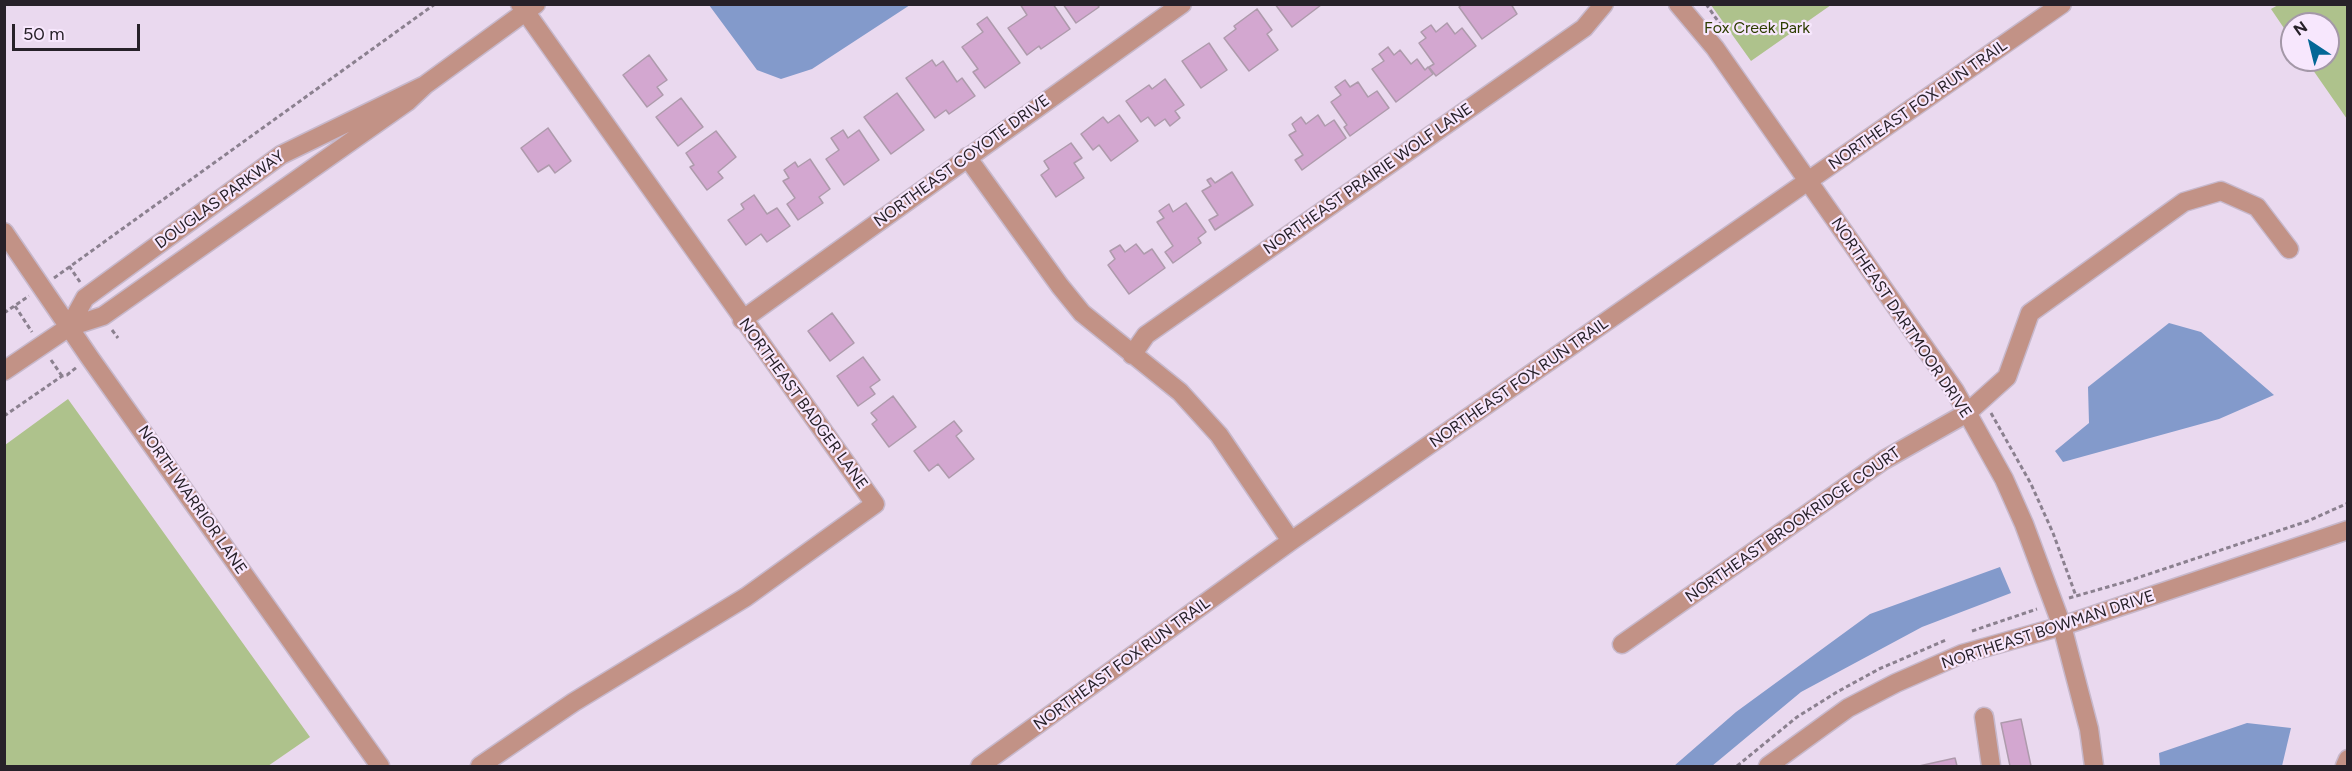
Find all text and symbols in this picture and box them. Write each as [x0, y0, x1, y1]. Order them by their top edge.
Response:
scale bar [15, 12, 142, 50]
north arrow [2280, 12, 2340, 72]
text: N [2290, 17, 2311, 40]
park label: Fox Creek Park [1704, 18, 1810, 38]
text: 50 m [23, 23, 65, 45]
street label: NORTHEAST FOX RUN TRAIL [1825, 36, 2011, 174]
street label: NORTHEAST COYOTE DRIVE [870, 91, 1054, 231]
street label: NORTHEAST PRAIRIE WOLF LANE [1260, 99, 1476, 259]
street label: DOUGLAS PARKWAY [152, 147, 288, 253]
street label: NORTHEAST DARTMOOR DRIVE [1827, 214, 1975, 422]
street label: NORTHEAST FOX RUN TRAIL [1426, 314, 1612, 452]
street label: NORTHEAST BADGER LANE [734, 315, 872, 493]
street label: NORTH WARRIOR LANE [133, 422, 251, 578]
street label: NORTHEAST BROOKRIDGE COURT [1682, 443, 1904, 607]
street label: NORTHEAST BOWMAN DRIVE [1939, 586, 2157, 674]
street label: NORTHEAST FOX RUN TRAIL [1030, 594, 1214, 734]

